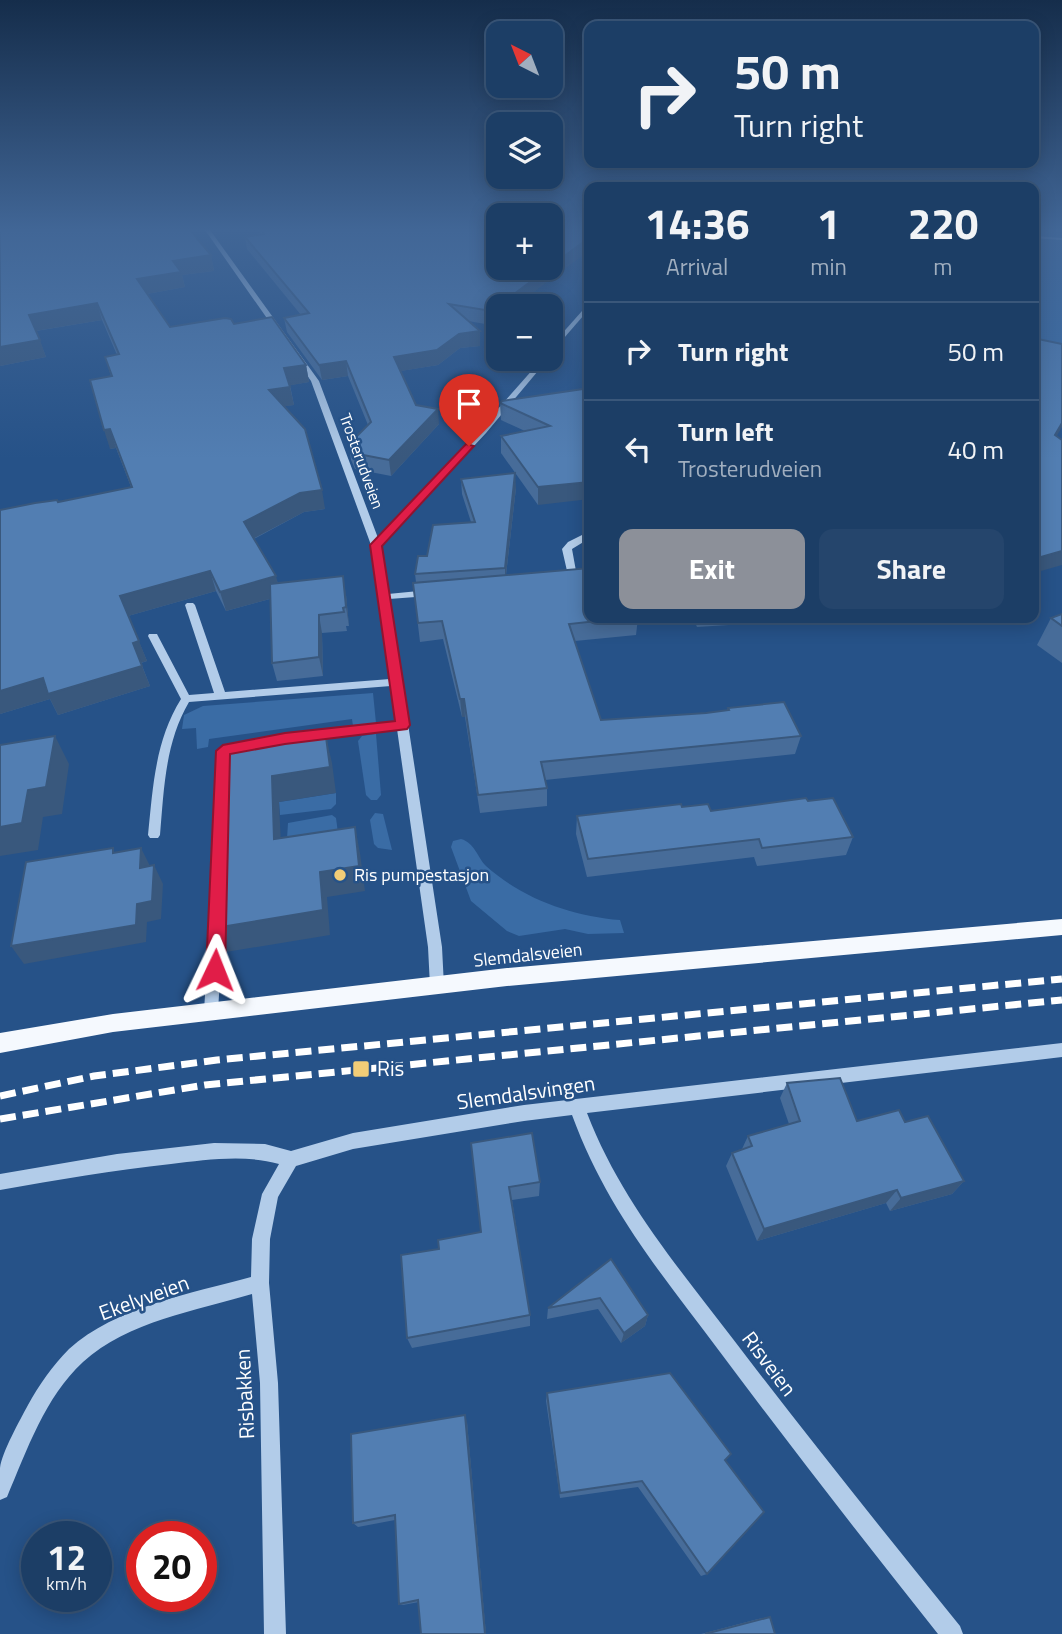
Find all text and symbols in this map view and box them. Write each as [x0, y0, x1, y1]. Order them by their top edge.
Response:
north arrow [486, 21, 564, 98]
map controls [486, 21, 563, 371]
text: 50 m [734, 33, 841, 108]
icon: right [619, 49, 710, 140]
text: Turn right [734, 101, 863, 149]
button: layers [486, 112, 563, 189]
text: 14:36 [645, 191, 750, 255]
text: 1 [817, 191, 840, 255]
text: 220 [908, 191, 978, 255]
button: + [486, 203, 563, 280]
text: Arrival [666, 249, 728, 284]
text: min [810, 249, 847, 284]
text: m [933, 249, 953, 284]
button: − [486, 294, 563, 371]
icon: right [619, 332, 657, 370]
text: Turn right [678, 332, 789, 371]
text: 50 m [947, 332, 1004, 371]
pin [439, 374, 499, 446]
icon: arrive [450, 385, 488, 423]
street label: Trosterudveien [334, 410, 390, 512]
text: Turn left [678, 412, 773, 451]
icon: left [619, 430, 657, 468]
text: 40 m [947, 430, 1004, 469]
text: Trosterudveien [678, 451, 822, 486]
button: Exit [619, 529, 805, 609]
button: Share [819, 529, 1004, 609]
place label: Ris pumpestasjon [354, 861, 489, 888]
marker: Ris pumpestasjon [332, 867, 348, 883]
position arrow [178, 933, 252, 1007]
street label: Slemdalsveien [472, 935, 584, 974]
place label: Ris [377, 1052, 404, 1084]
marker: Ris [351, 1059, 371, 1079]
street label: Slemdalsvingen [455, 1066, 597, 1118]
street label: Ekelyveien [94, 1266, 193, 1328]
street label: Risveien [735, 1324, 805, 1403]
street label: Risbakken [226, 1348, 262, 1440]
speed limit sign: 20 [126, 1521, 217, 1612]
text: 12 [47, 1530, 86, 1584]
text: km/h [46, 1570, 87, 1597]

